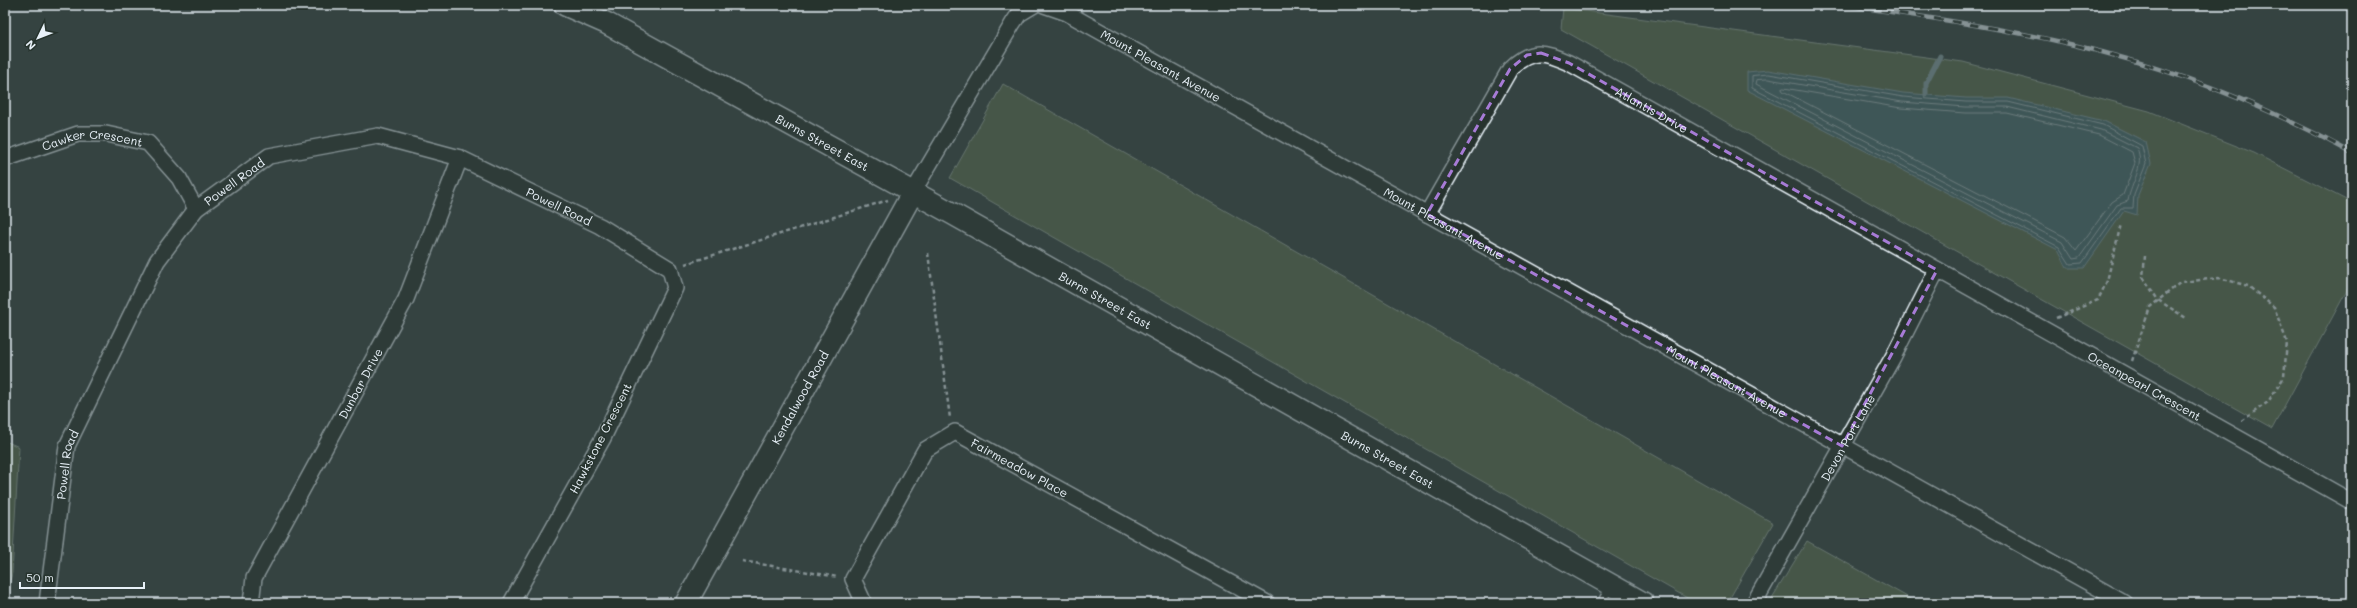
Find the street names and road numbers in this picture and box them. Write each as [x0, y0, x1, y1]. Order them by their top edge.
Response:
street label: Mount Pleasant Avenue [1098, 26, 1224, 105]
street label: Atlantis Drive [1612, 83, 1691, 136]
street label: Burns Street East [773, 110, 872, 174]
street label: Cawker Crescent [40, 126, 144, 154]
street label: Powell Road [201, 154, 268, 209]
street label: Powell Road [524, 183, 595, 229]
street label: Mount Pleasant Avenue [1381, 183, 1507, 263]
street label: Burns Street East [1056, 268, 1155, 333]
street label: Mount Pleasant Avenue [1664, 341, 1790, 421]
street label: Dunbar Drive [334, 345, 386, 421]
street label: Kendalwood Road [767, 347, 832, 447]
street label: Oceanpearl Crescent [2085, 348, 2204, 424]
street label: Hawkstone Crescent [565, 380, 635, 496]
street label: Devon Port Lane [1817, 391, 1878, 484]
street label: Powell Road [52, 427, 82, 500]
street label: Burns Street East [1339, 427, 1437, 492]
street label: Fairmeadow Place [968, 434, 1071, 501]

